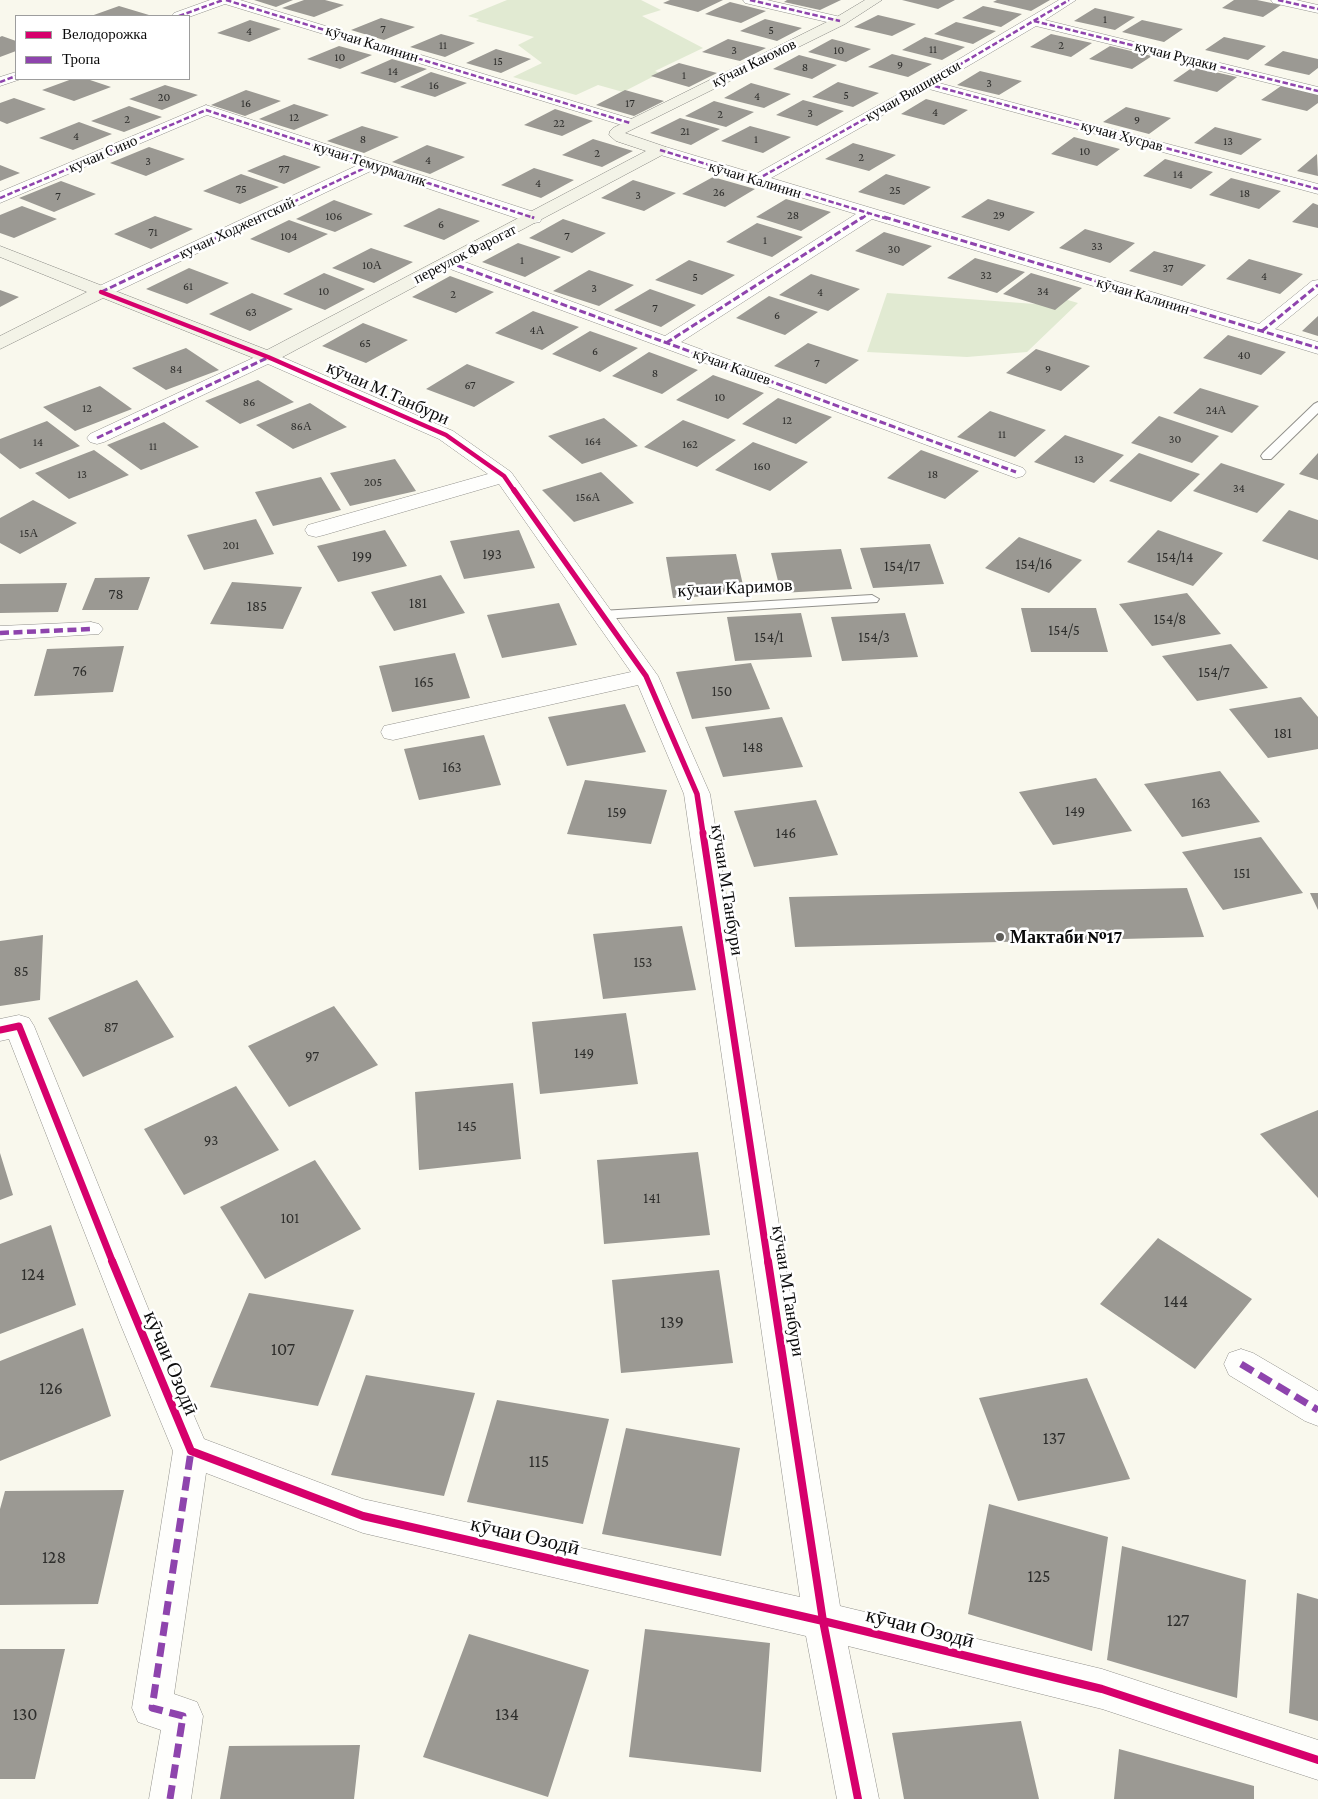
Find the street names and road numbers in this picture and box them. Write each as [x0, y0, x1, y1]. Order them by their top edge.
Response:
street label: кӯчаи Калинин [323, 21, 421, 67]
street label: кӯчаи Каюмов [709, 35, 799, 91]
street label: кучаи Рудаки [1133, 37, 1219, 75]
street label: кучаи Вишински [862, 56, 964, 126]
street label: кучаи Хусрав [1079, 116, 1165, 156]
street label: кучаи Сино [66, 131, 140, 177]
street label: кучаи Темурмалик [311, 137, 429, 191]
street label: кӯчаи Калинин [706, 157, 804, 203]
street label: кучаи Ходжентский [176, 193, 298, 263]
street label: переулок Фарогат [411, 220, 519, 288]
street label: кӯчаи Калинин [1094, 273, 1192, 319]
street label: кӯчаи Кашев [691, 345, 773, 389]
street label: кӯчаи М.Танбури [323, 356, 453, 430]
street label: кӯчаи Каримов [677, 574, 793, 602]
street label: кӯчаи М.Танбури [706, 823, 748, 957]
street label: кӯчаи М.Танбури [767, 1224, 809, 1358]
street label: кӯчаи Озодӣ [138, 1307, 204, 1419]
street label: кӯчаи Озодӣ [468, 1511, 582, 1561]
street label: кӯчаи Озодӣ [863, 1602, 977, 1654]

